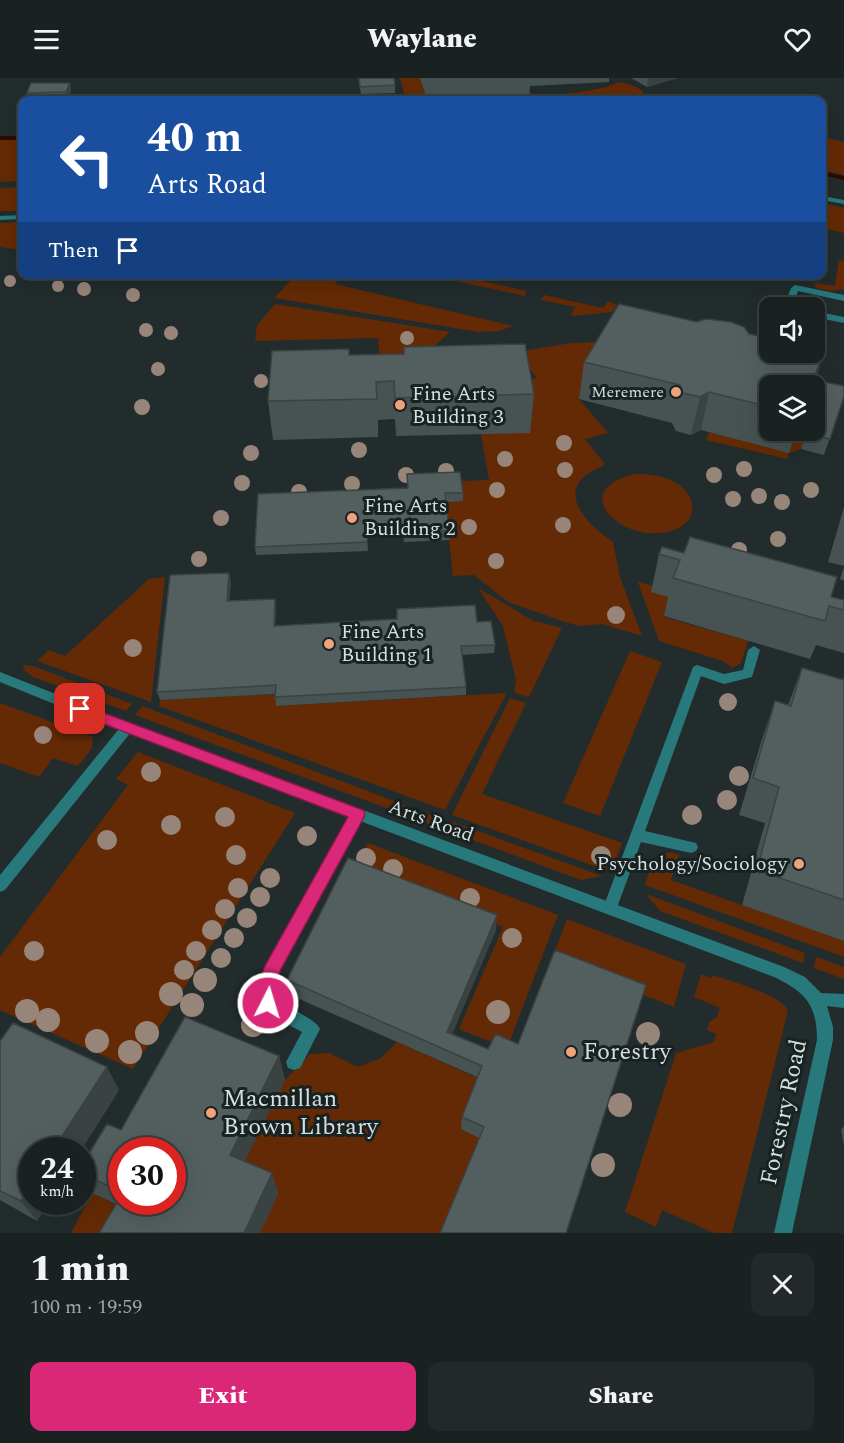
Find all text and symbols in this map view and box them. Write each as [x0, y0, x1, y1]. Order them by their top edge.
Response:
text: Waylane [367, 18, 477, 60]
icon: menu [30, 23, 63, 56]
icon: heart [781, 23, 814, 56]
text: 40 m [147, 107, 242, 170]
icon: left [48, 120, 126, 198]
text: Arts Road [147, 164, 267, 206]
text: Then [48, 234, 99, 267]
icon: arrive [111, 234, 144, 267]
map controls [759, 297, 825, 441]
button: sound [759, 297, 825, 363]
button: layers [759, 375, 825, 441]
place label: Fine Arts Building 3 [412, 379, 503, 432]
place label: Meremere [591, 380, 664, 404]
marker: Meremere [669, 385, 683, 399]
marker: Fine Arts Building 3 [393, 398, 407, 412]
place label: Fine Arts Building 2 [364, 491, 455, 544]
marker: Fine Arts Building 2 [345, 511, 359, 525]
place label: Fine Arts Building 1 [341, 617, 432, 670]
marker: Fine Arts Building 1 [322, 637, 336, 651]
pin [54, 683, 105, 734]
icon: arrive [63, 692, 96, 725]
street label: Arts Road [384, 792, 478, 850]
place label: Psychology/Sociology [596, 849, 788, 879]
marker: Psychology/Sociology [792, 857, 806, 871]
position arrow [236, 971, 300, 1035]
place label: Forestry [583, 1034, 673, 1070]
street label: Forestry Road [751, 1036, 817, 1188]
marker: Forestry [564, 1045, 578, 1059]
place label: Macmillan Brown Library [223, 1081, 379, 1145]
marker: Macmillan Brown Library [204, 1106, 218, 1120]
speed limit sign: 30 [108, 1137, 186, 1215]
text: 24 [40, 1146, 74, 1192]
text: km/h [40, 1180, 74, 1203]
text: 1 min [30, 1242, 130, 1297]
button: close [751, 1253, 814, 1316]
text: 100 m · 19:59 [30, 1292, 142, 1322]
button: Exit [30, 1362, 416, 1431]
button: Share [428, 1362, 814, 1431]

